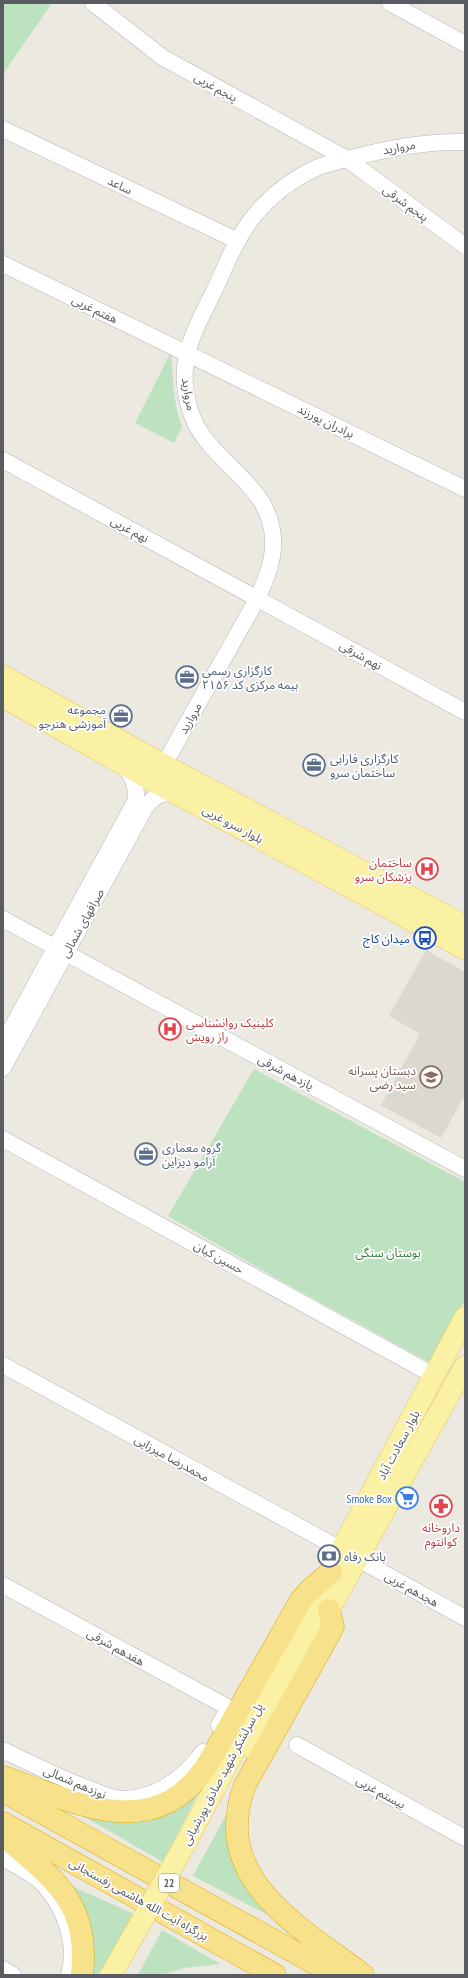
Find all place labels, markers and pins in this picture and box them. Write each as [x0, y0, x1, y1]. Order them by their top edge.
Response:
place label: کارگزاری رسمی بیمه مرکزی کد ۲۱۵۶ [202, 663, 298, 692]
office icon: کارگزاری رسمی بیمه مرکزی کد ۲۱۵۶ [174, 664, 200, 690]
place label: مجموعه آموزشی هنرجو [38, 702, 106, 731]
office icon: مجموعه آموزشی هنرجو [108, 703, 134, 729]
place label: کارگزاری فارابی ساختمان سرو [330, 751, 400, 780]
office icon: کارگزاری فارابی ساختمان سرو [301, 752, 327, 778]
place label: ساختمان پزشکان سرو [355, 855, 412, 885]
hospital icon: ساختمان پزشکان سرو [414, 856, 440, 882]
bus stop icon: میدان کاج [412, 925, 438, 951]
place label: میدان کاج [363, 931, 410, 948]
place label: کلینیک روانشناسی راز رویش [186, 1015, 275, 1044]
hospital icon: کلینیک روانشناسی راز رویش [157, 1016, 183, 1042]
place label: دبستان پسرانه سید رضی [348, 1063, 416, 1092]
school or university icon: دبستان پسرانه سید رضی [418, 1064, 444, 1090]
place label: گروه معماری آرامو دیزاین [162, 1140, 222, 1169]
office icon: گروه معماری آرامو دیزاین [133, 1141, 159, 1167]
supermarket icon: Smoke Box [394, 1485, 420, 1511]
place label: Smoke Box [346, 1491, 392, 1506]
pharmacy icon: داروخانه کوانتوم [428, 1493, 454, 1519]
place label: داروخانه کوانتوم [422, 1520, 460, 1551]
bank icon: بانک رفاه [316, 1543, 342, 1569]
place label: بانک رفاه [344, 1549, 386, 1564]

